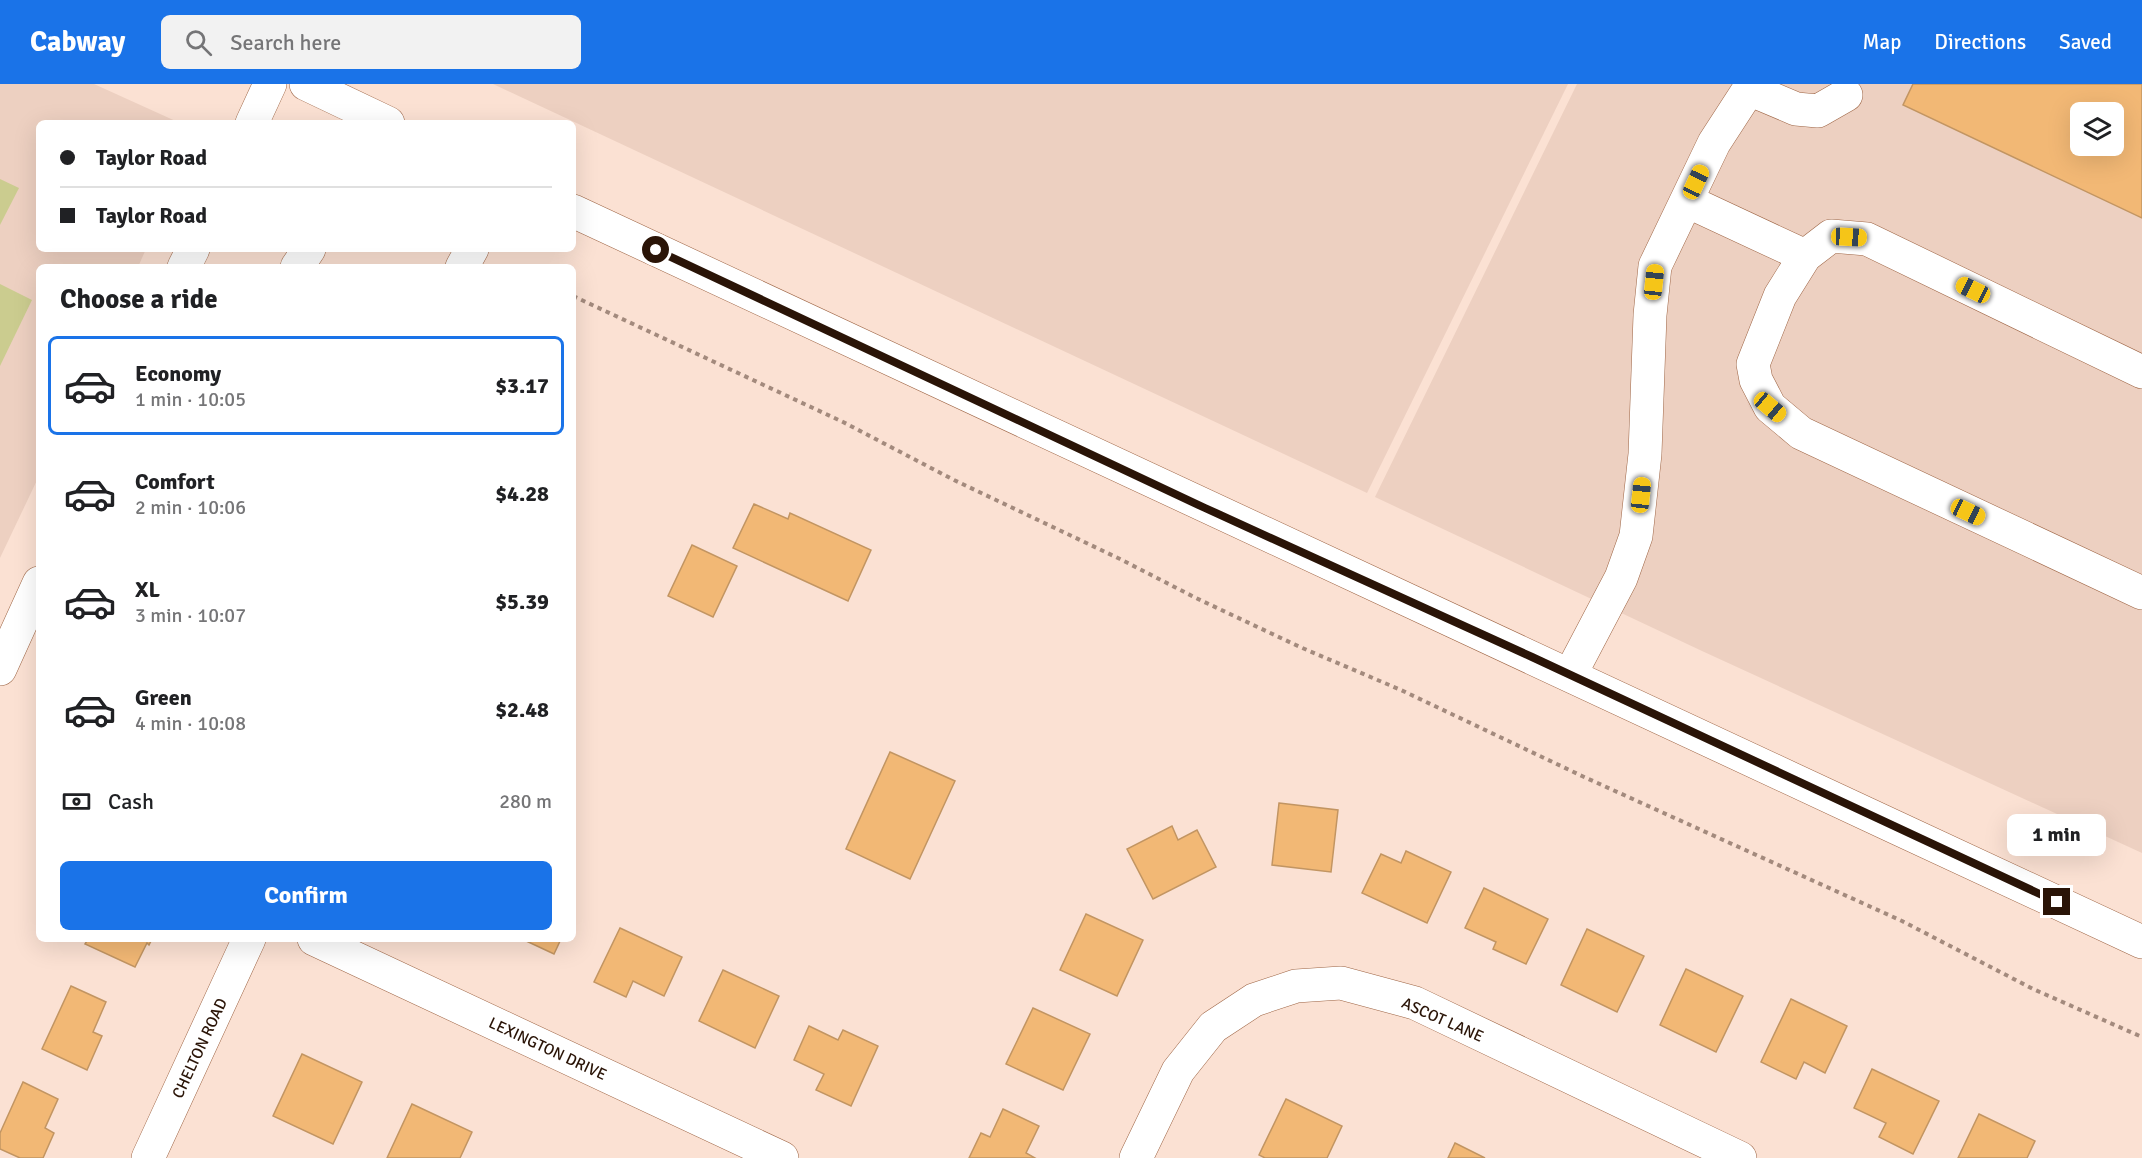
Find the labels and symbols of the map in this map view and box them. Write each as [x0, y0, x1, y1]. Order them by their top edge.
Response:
car [1680, 162, 1712, 202]
car [1831, 227, 1867, 247]
route start [642, 236, 669, 263]
car [1643, 263, 1665, 301]
car [1953, 274, 1993, 306]
car [1750, 389, 1790, 425]
car [1630, 476, 1652, 514]
car [1948, 496, 1988, 528]
callout: 1 min [2008, 815, 2106, 857]
route end [2043, 888, 2070, 915]
street label: ASCOT LANE [1399, 993, 1487, 1047]
street label: CHELTON ROAD [168, 995, 232, 1102]
street label: LEXINGTON DRIVE [485, 1013, 610, 1085]

